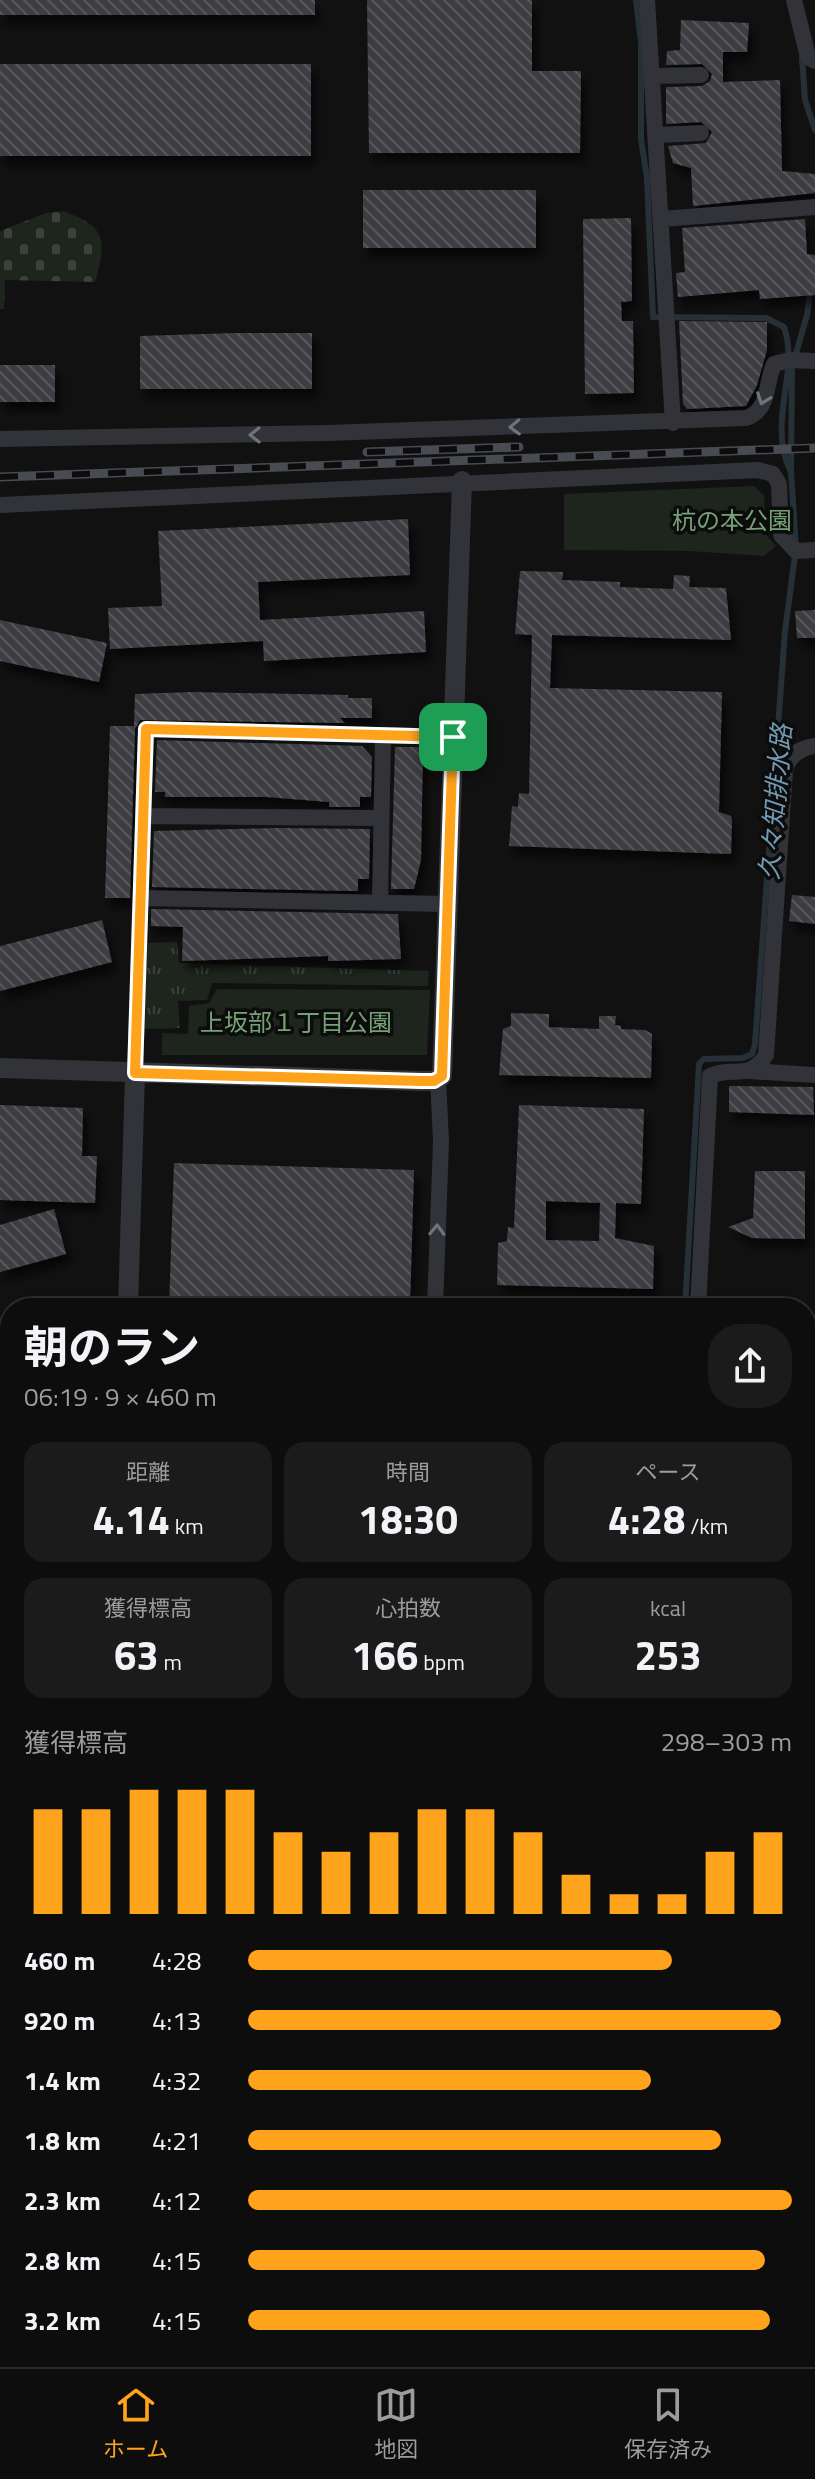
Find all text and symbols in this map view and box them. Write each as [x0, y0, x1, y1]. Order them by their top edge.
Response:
one-way arrow [757, 391, 773, 405]
one-way arrow [508, 419, 521, 436]
one-way arrow [248, 426, 261, 443]
park label: 杭の本公園 [672, 502, 792, 538]
pin [419, 703, 487, 771]
icon: arrive [431, 715, 475, 759]
water label: 久々知排水路 [749, 721, 801, 881]
park label: 上坂部１丁目公園 [200, 1004, 392, 1040]
one-way arrow [429, 1223, 446, 1236]
text: 朝のラン [24, 1313, 200, 1380]
button: share [708, 1324, 792, 1408]
text: 06:19 · 9 × 460 m [24, 1377, 217, 1416]
text: 距離 [126, 1455, 170, 1489]
text: 時間 [386, 1455, 430, 1489]
text: ペース [636, 1455, 700, 1489]
text: 4.14 [92, 1489, 170, 1550]
text: 18:30 [358, 1489, 458, 1550]
text: 4:28 [608, 1489, 685, 1550]
text: km [170, 1509, 204, 1543]
text: /km [685, 1509, 728, 1543]
text: 獲得標高 [104, 1591, 192, 1625]
text: 心拍数 [375, 1591, 441, 1625]
text: kcal [650, 1591, 686, 1625]
text: 63 [114, 1625, 159, 1686]
text: 166 [351, 1625, 418, 1686]
text: 253 [634, 1625, 702, 1686]
text: m [159, 1645, 182, 1679]
text: bpm [418, 1645, 465, 1679]
text: 298–303 m [661, 1722, 792, 1761]
text: 獲得標高 [24, 1723, 128, 1762]
text: 460 m [24, 1941, 95, 1980]
text: 4:28 [152, 1941, 201, 1980]
text: 920 m [24, 2001, 95, 2040]
text: 4:13 [152, 2001, 201, 2040]
text: 1.4 km [24, 2061, 101, 2100]
text: 4:32 [152, 2061, 201, 2100]
text: 1.8 km [24, 2121, 101, 2160]
text: 4:21 [152, 2121, 201, 2160]
text: 2.3 km [24, 2181, 101, 2220]
text: 4:12 [152, 2181, 201, 2220]
text: 2.8 km [24, 2241, 101, 2280]
text: 4:15 [152, 2241, 201, 2280]
text: 3.2 km [24, 2301, 101, 2340]
text: 4:15 [152, 2301, 201, 2340]
tab: ホーム [103, 2383, 168, 2466]
tab: 地図 [374, 2383, 418, 2466]
tab: 保存済み [624, 2383, 712, 2466]

